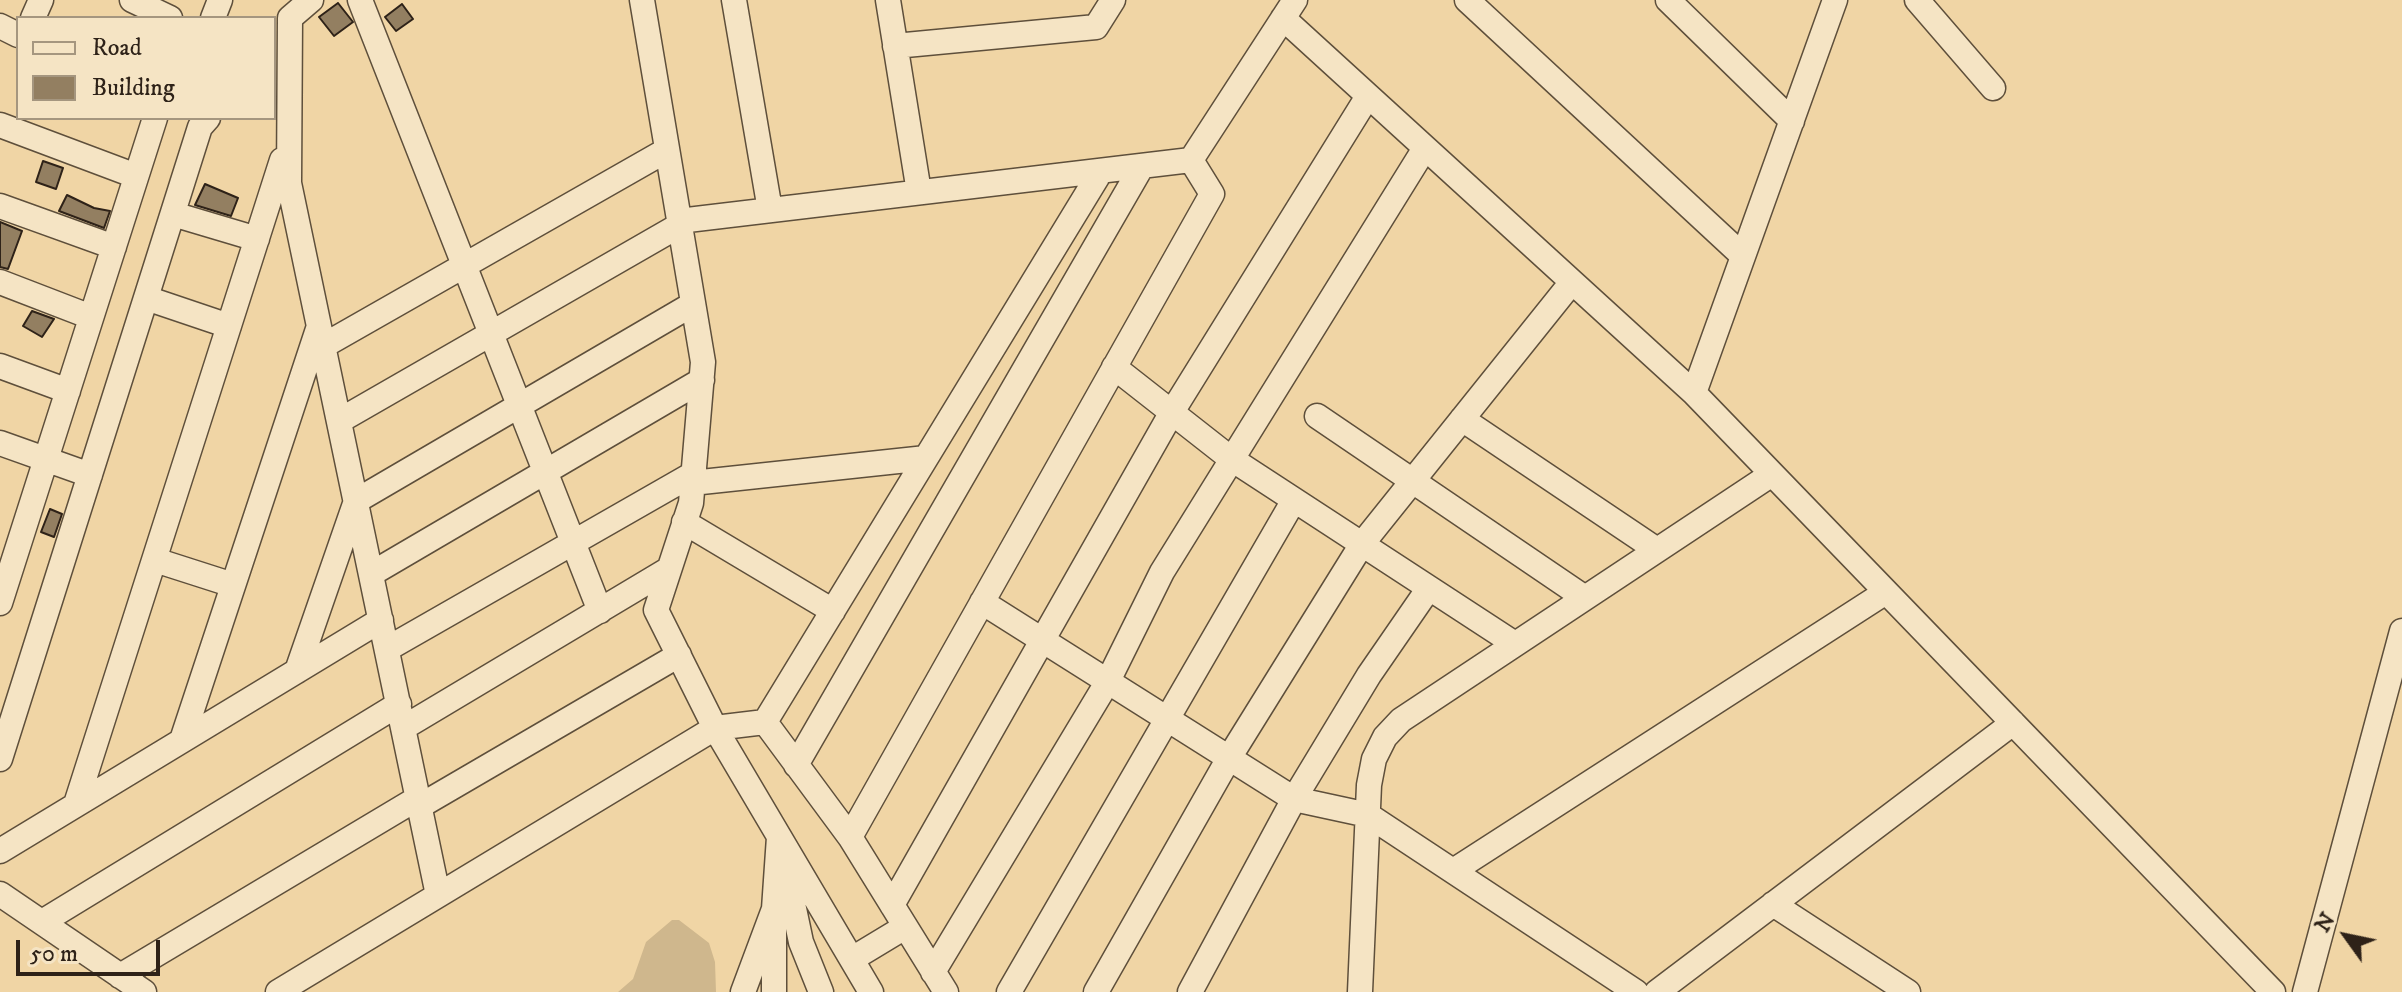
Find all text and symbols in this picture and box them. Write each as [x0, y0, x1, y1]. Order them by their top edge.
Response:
legend [16, 16, 276, 120]
text: Road [92, 33, 142, 63]
text: Building [92, 73, 175, 103]
north arrow [2306, 896, 2386, 976]
text: N [2309, 908, 2342, 938]
scale bar [20, 924, 164, 974]
text: 50 m [30, 939, 78, 969]

